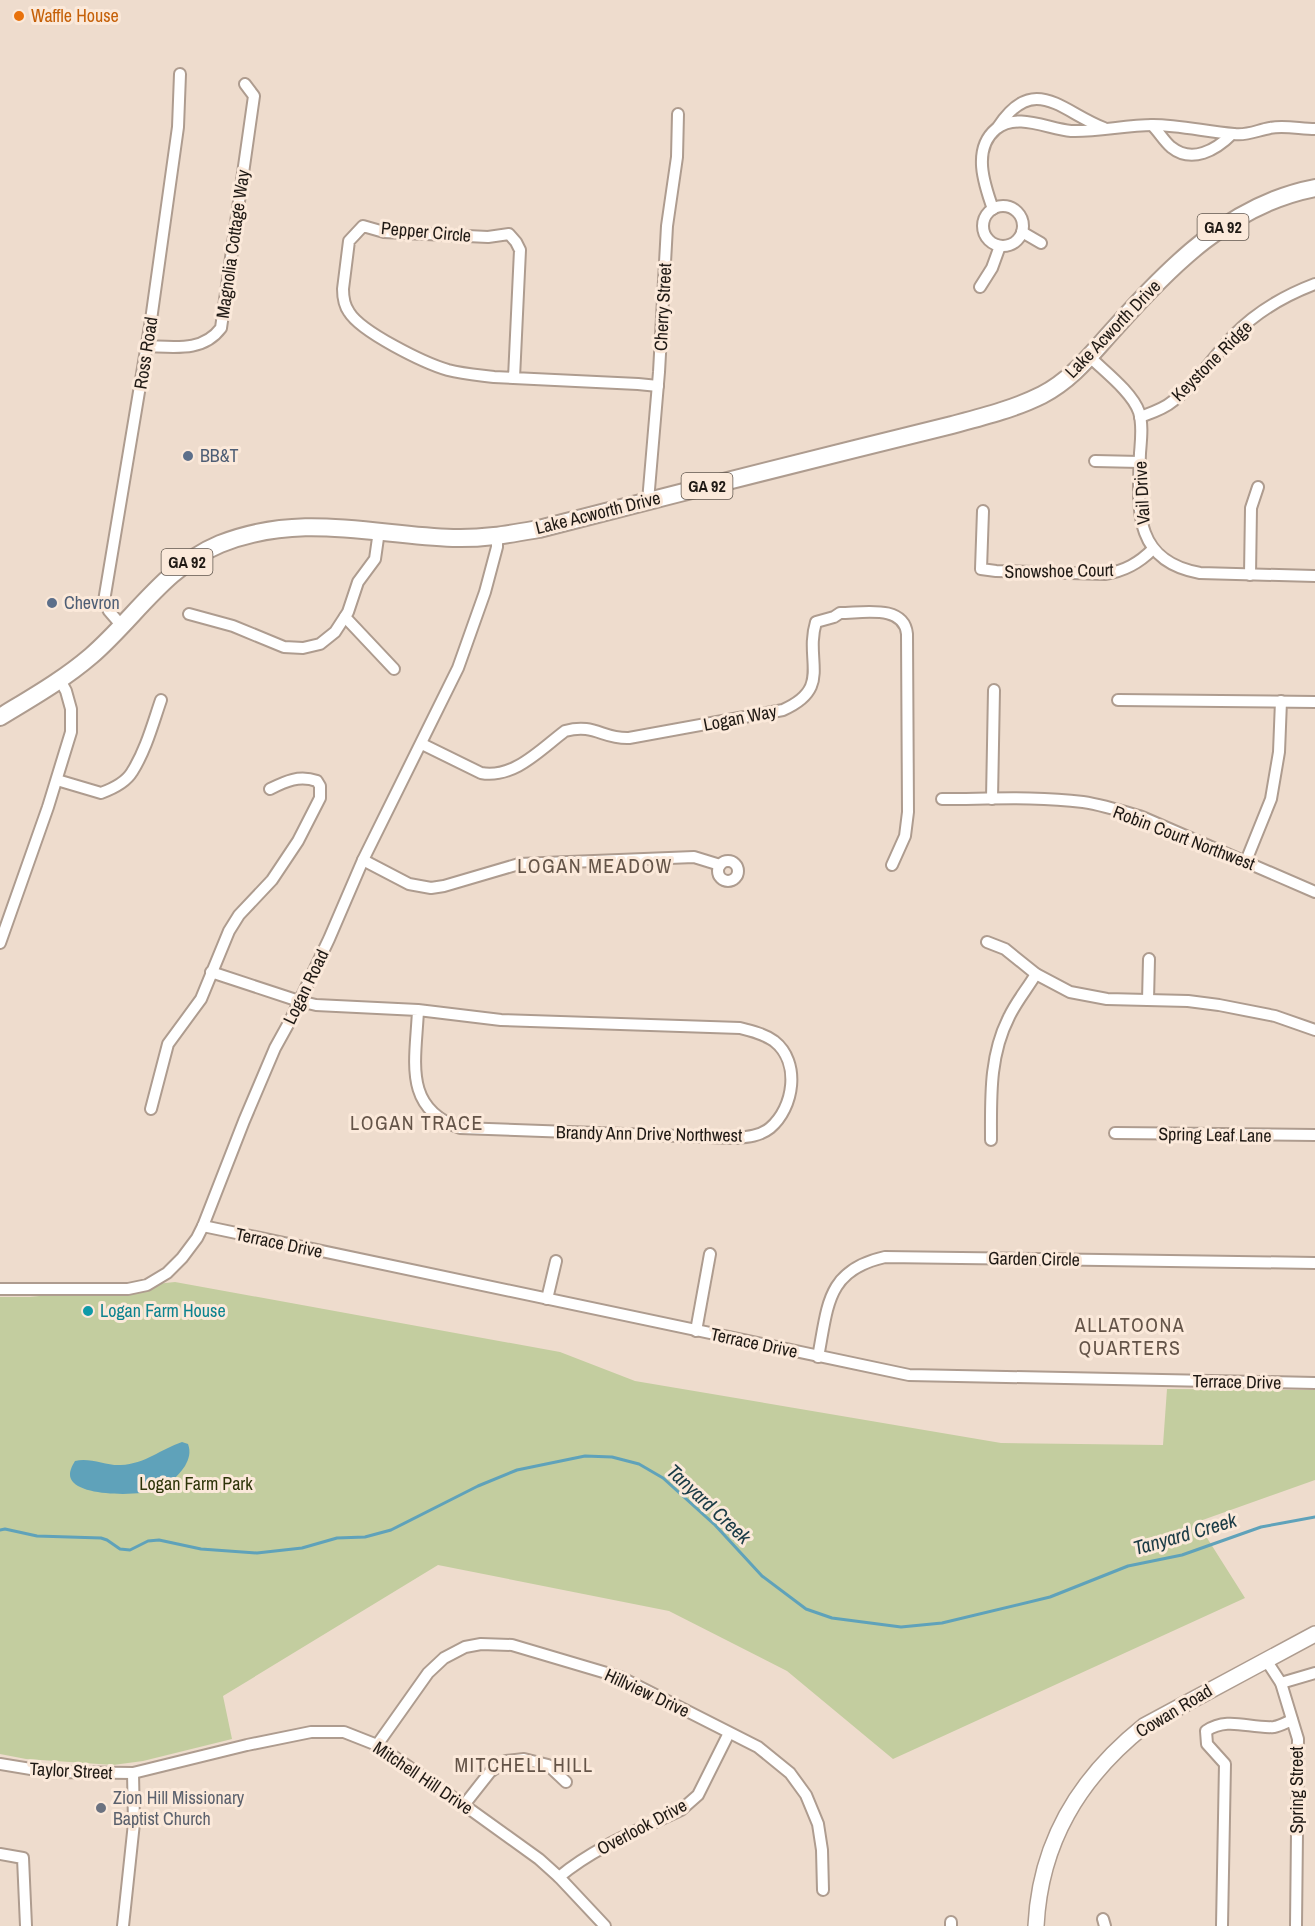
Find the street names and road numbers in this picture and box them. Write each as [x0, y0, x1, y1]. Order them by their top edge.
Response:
street label: Magnolia Cottage Way [210, 168, 255, 320]
road number: GA 92 [1198, 214, 1248, 240]
street label: Pepper Circle [380, 215, 472, 248]
street label: Cherry Street [648, 262, 677, 351]
street label: Lake Acworth Drive [1059, 274, 1166, 383]
street label: Ross Road [127, 315, 164, 391]
street label: Keystone Ridge [1166, 315, 1258, 407]
street label: Vail Drive [1127, 461, 1156, 526]
road number: GA 92 [682, 473, 732, 499]
street label: Lake Acworth Drive [533, 485, 663, 540]
road number: GA 92 [162, 549, 213, 575]
street label: Snowshoe Court [1004, 557, 1114, 584]
street label: Logan Way [701, 698, 779, 737]
street label: Robin Court Northwest [1110, 799, 1259, 876]
street label: Logan Road [277, 945, 334, 1028]
street label: Brandy Ann Drive Northwest [556, 1119, 742, 1148]
street label: Spring Leaf Lane [1158, 1121, 1272, 1148]
street label: Terrace Drive [233, 1221, 325, 1264]
street label: Garden Circle [988, 1245, 1080, 1272]
street label: Terrace Drive [708, 1321, 800, 1364]
street label: Terrace Drive [1193, 1368, 1282, 1395]
street label: Hillview Drive [601, 1662, 694, 1723]
street label: Cowan Road [1131, 1678, 1217, 1743]
street label: Mitchell Hill Drive [368, 1735, 478, 1820]
street label: Spring Street [1284, 1747, 1309, 1833]
street label: Taylor Street [29, 1756, 113, 1785]
street label: Overlook Drive [592, 1792, 691, 1861]

